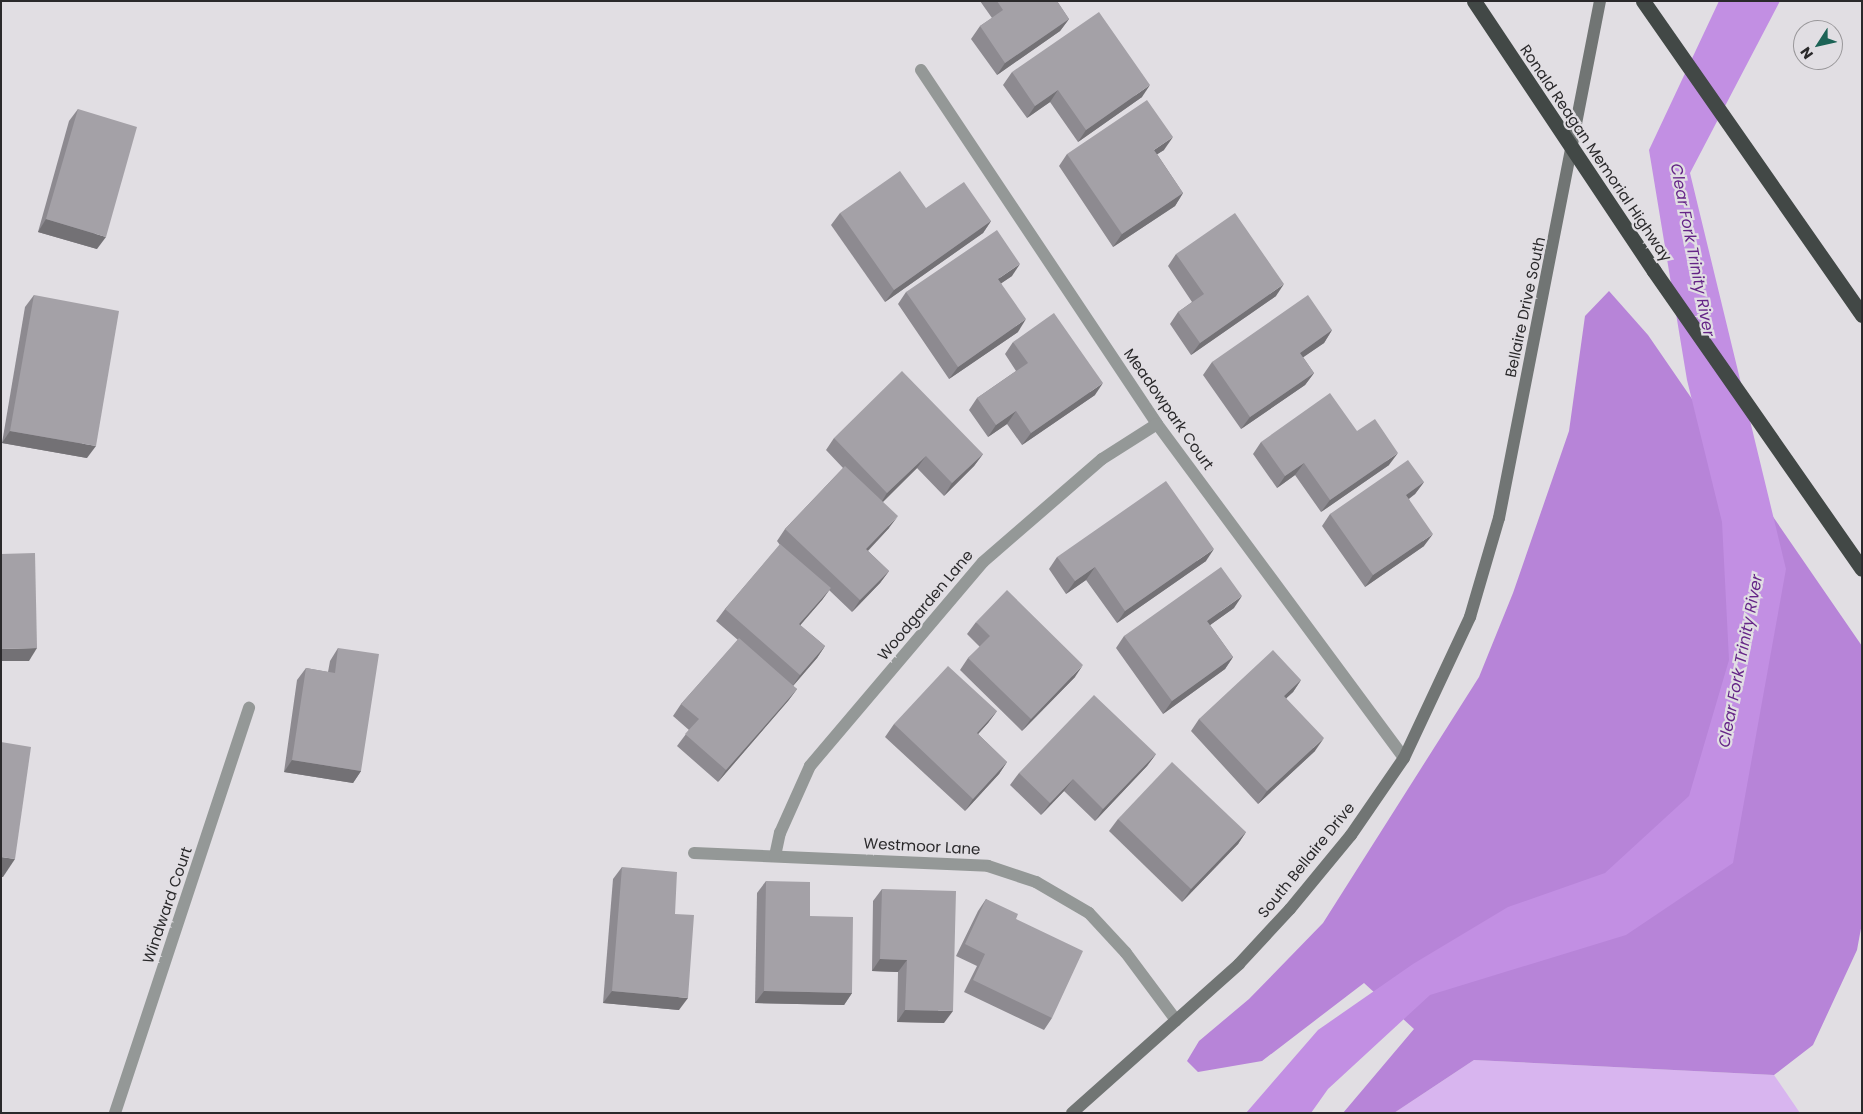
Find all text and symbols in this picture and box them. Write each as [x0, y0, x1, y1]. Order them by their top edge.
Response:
north arrow [1793, 20, 1843, 70]
street label: Ronald Reagan Memorial Highway [1516, 41, 1676, 265]
text: N [1795, 43, 1818, 63]
water label: Clear Fork Trinity River [1666, 162, 1718, 338]
street label: Bellaire Drive South [1501, 235, 1549, 379]
street label: Meadowpark Court [1120, 345, 1218, 473]
street label: Woodgarden Lane [874, 546, 976, 664]
water label: Clear Fork Trinity River [1715, 573, 1767, 749]
street label: South Bellaire Drive [1254, 799, 1358, 921]
street label: Westmoor Lane [863, 834, 981, 858]
street label: Windward Court [139, 844, 195, 966]

